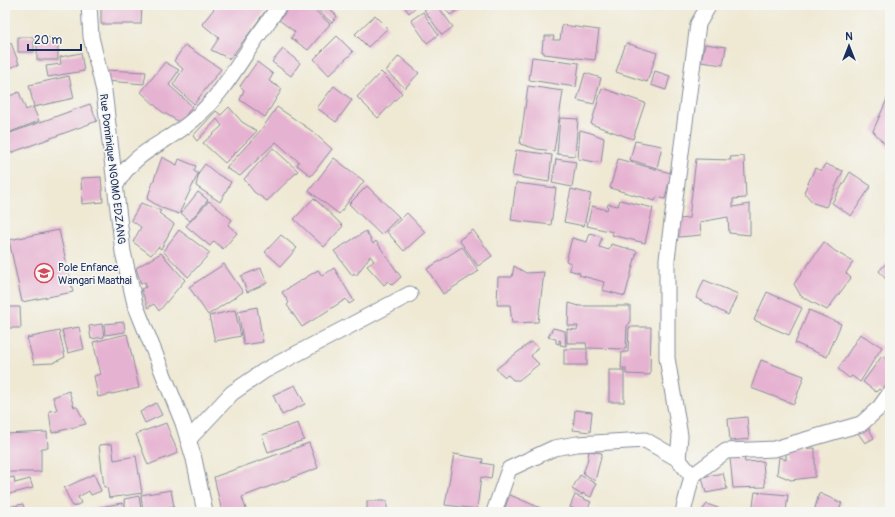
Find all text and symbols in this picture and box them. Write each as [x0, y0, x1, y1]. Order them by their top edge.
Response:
scale bar [28, 26, 81, 52]
north arrow [829, 26, 869, 66]
text: N [845, 30, 853, 43]
text: 20 m [34, 33, 63, 48]
street label: Rue Dominique NGOMO EDZANG [97, 93, 128, 245]
place label: Pole Enfance Wangari Maathai [58, 261, 132, 287]
school or university icon: Pole Enfance Wangari Maathai [33, 262, 55, 284]

